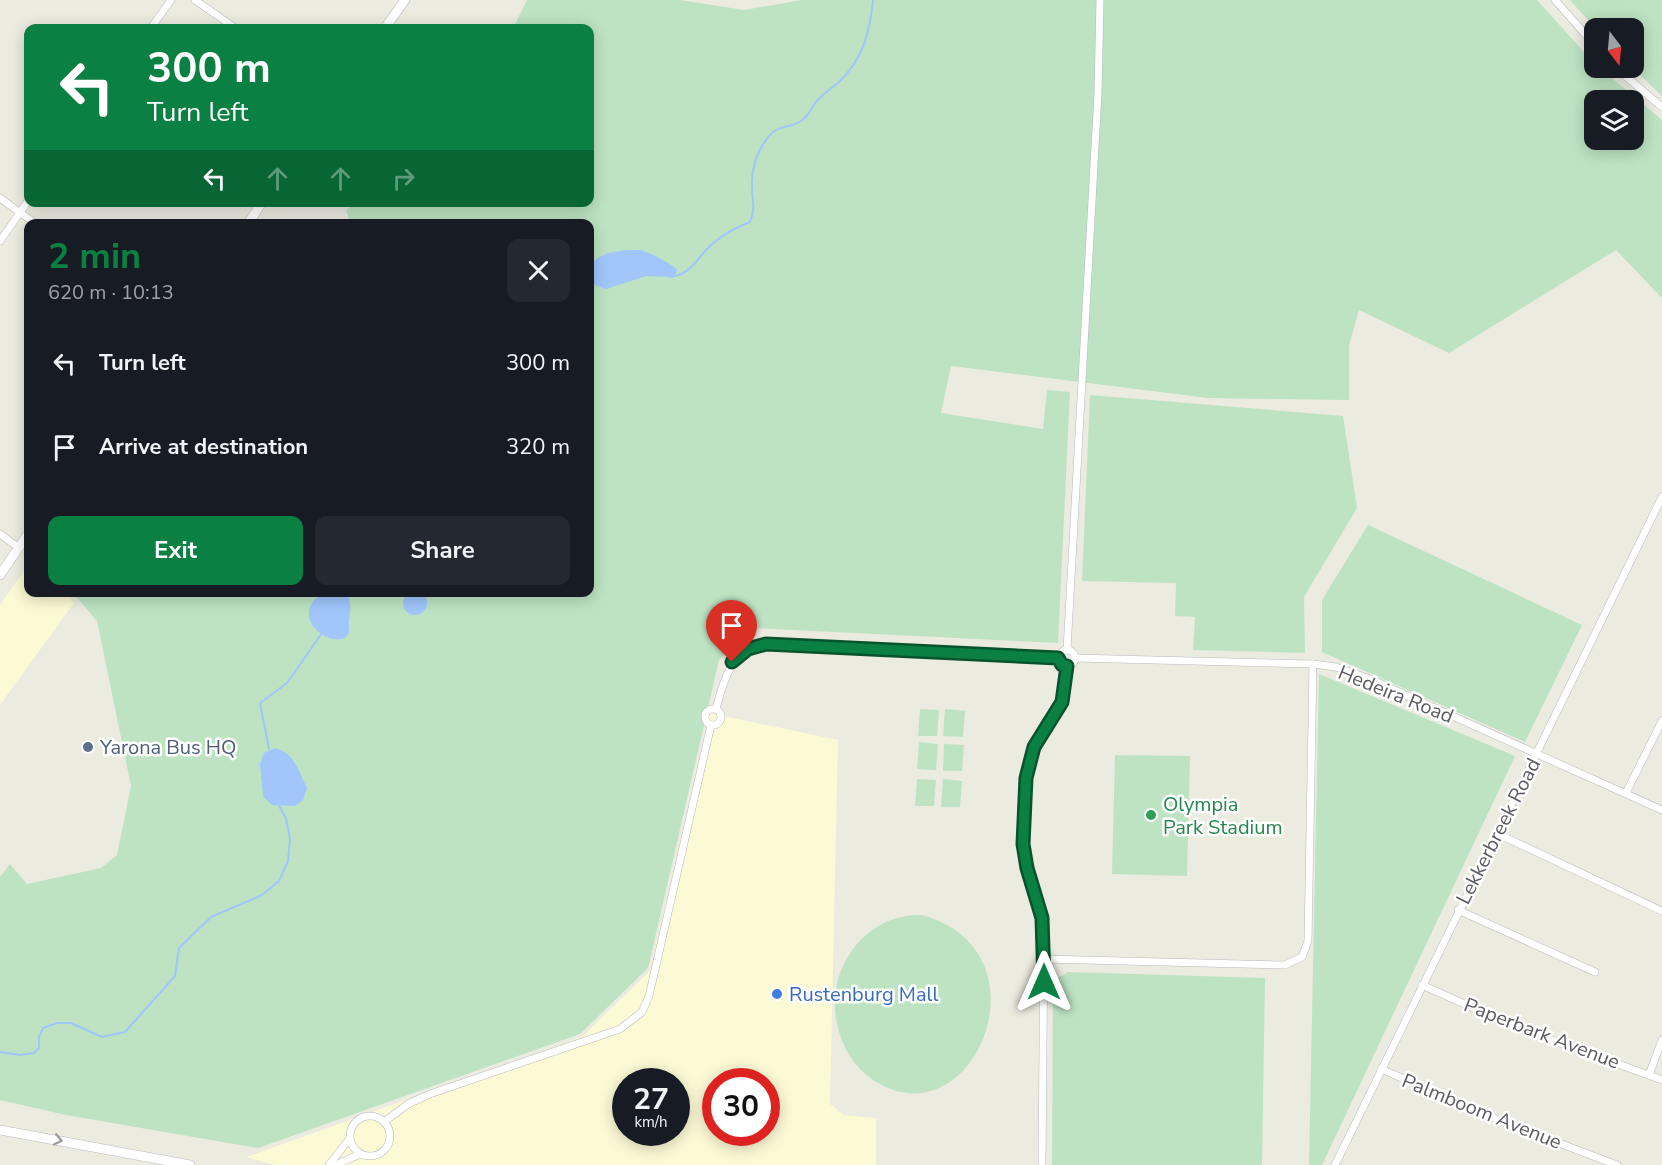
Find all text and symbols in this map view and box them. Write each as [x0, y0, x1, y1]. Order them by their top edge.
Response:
north arrow [1584, 18, 1644, 78]
map controls [1584, 18, 1644, 150]
text: 300 m [147, 40, 271, 97]
icon: left [48, 48, 126, 126]
button: layers [1584, 90, 1644, 150]
text: Turn left [147, 94, 248, 131]
icon: left [198, 162, 231, 195]
icon: ahead [261, 162, 294, 195]
icon: ahead [324, 162, 357, 195]
icon: right [387, 162, 420, 195]
text: 2 min [48, 232, 141, 281]
button: close [507, 239, 570, 302]
text: 620 m · 10:13 [48, 279, 174, 306]
icon: left [48, 347, 81, 380]
text: Turn left [99, 348, 186, 378]
text: 300 m [506, 348, 570, 378]
icon: arrive [48, 431, 81, 464]
text: Arrive at destination [99, 432, 308, 462]
text: 320 m [506, 432, 570, 462]
button: Exit [48, 516, 303, 585]
button: Share [315, 516, 570, 585]
pin [706, 600, 757, 662]
icon: arrive [715, 609, 748, 642]
street label: Hedeira Road [1334, 659, 1457, 730]
place label: Yarona Bus HQ [99, 734, 236, 761]
marker: Yarona Bus HQ [81, 740, 95, 754]
street label: Lekkerbreek Road [1450, 754, 1547, 909]
place label: Olympia Park Stadium [1163, 791, 1283, 841]
marker: Olympia Park Stadium [1144, 808, 1158, 822]
position arrow [1012, 950, 1076, 1014]
place label: Rustenburg Mall [789, 981, 938, 1008]
marker: Rustenburg Mall [770, 987, 784, 1001]
street label: Paperbark Avenue [1460, 991, 1624, 1076]
street label: Palmboom Avenue [1398, 1067, 1566, 1156]
speed limit sign: 30 [702, 1068, 780, 1146]
text: 27 [633, 1079, 669, 1120]
text: km/h [634, 1112, 668, 1132]
one-way arrow [52, 1133, 62, 1146]

